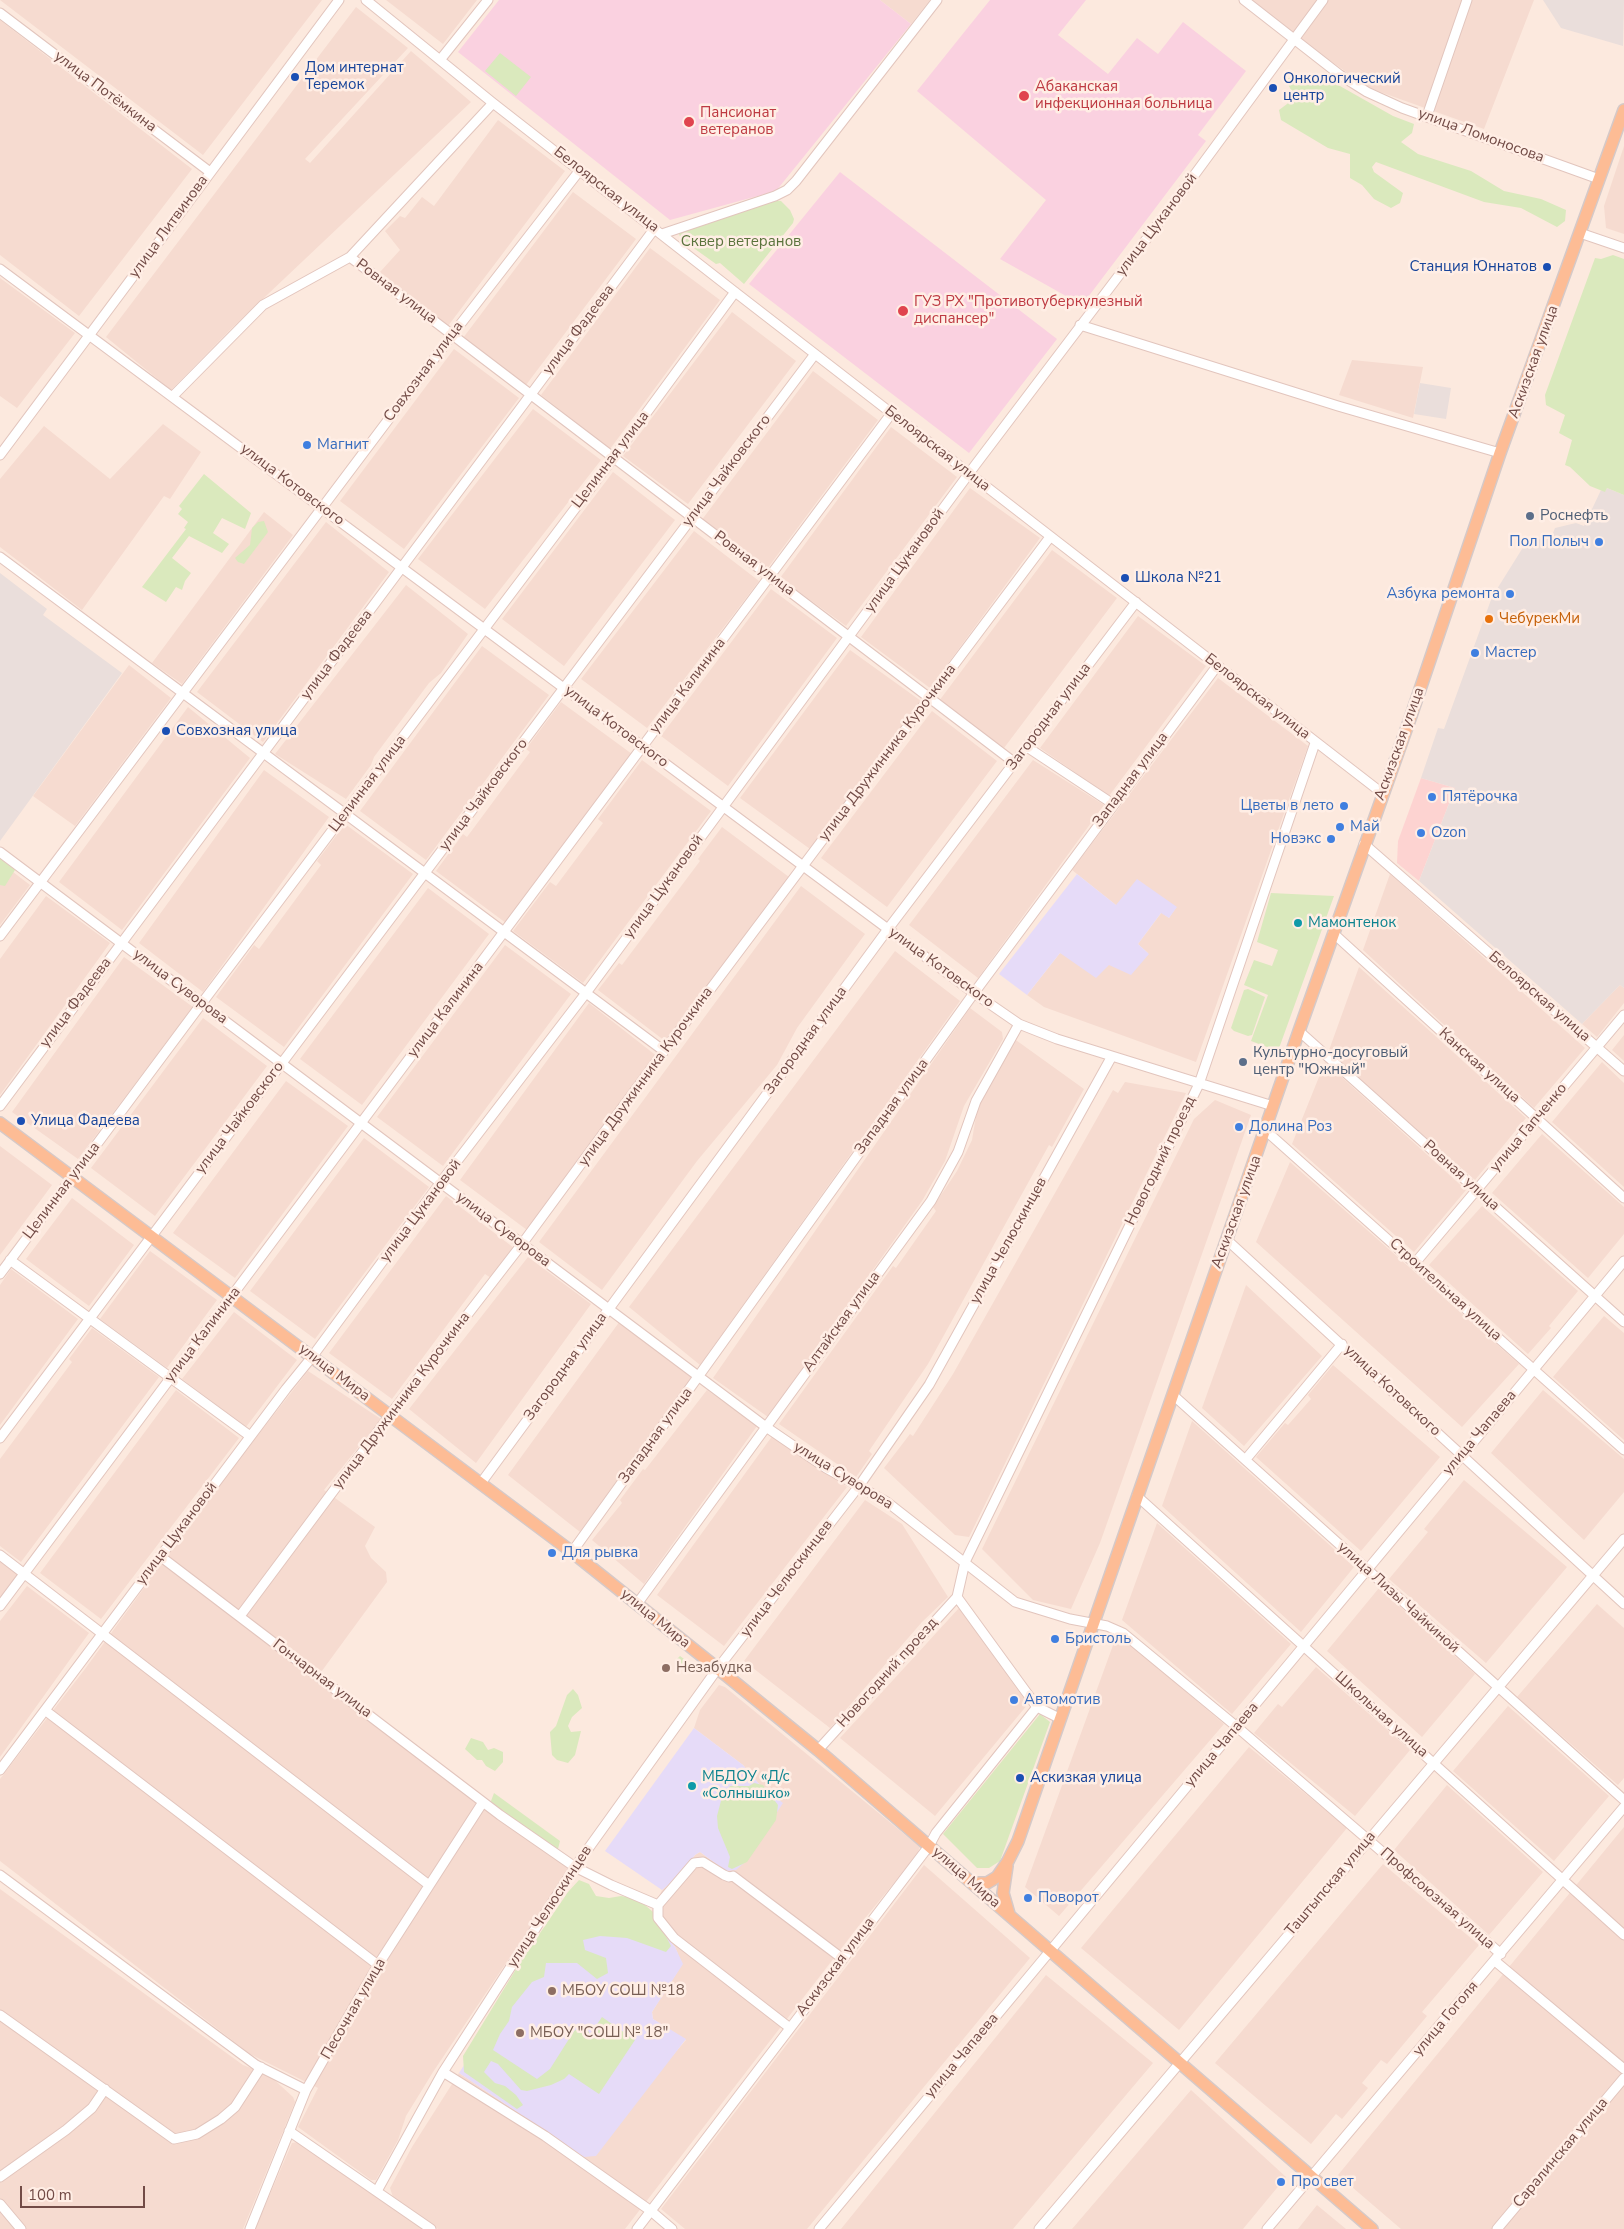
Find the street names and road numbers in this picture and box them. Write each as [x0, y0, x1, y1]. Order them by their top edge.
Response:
street label: улица Потёмкина [50, 48, 160, 136]
street label: улица Ломоносова [1416, 105, 1546, 167]
street label: Белоярская улица [550, 143, 662, 237]
street label: улица Цукановой [1113, 170, 1201, 280]
street label: улица Литвинова [126, 172, 212, 282]
street label: Ровная улица [352, 256, 440, 328]
street label: улица Фадеева [539, 282, 619, 378]
street label: Аскизская улица [1505, 303, 1563, 421]
street label: Совхозная улица [380, 318, 468, 426]
street label: Белоярская улица [881, 402, 993, 496]
street label: Целинная улица [569, 408, 653, 512]
street label: улица Чайковского [679, 411, 775, 531]
street label: улица Котовского [236, 440, 348, 530]
street label: улица Цукановой [861, 506, 949, 616]
street label: Ровная улица [710, 528, 798, 600]
street label: улица Фадеева [297, 607, 377, 703]
street label: улица Калинина [646, 635, 730, 737]
street label: Белоярская улица [1201, 650, 1313, 744]
street label: Загородная улица [1003, 660, 1095, 774]
street label: улица Дружинника Курочкина [815, 661, 961, 845]
street label: улица Котовского [560, 682, 672, 772]
street label: Аскизская улица [1371, 685, 1429, 803]
street label: Западная улица [1089, 729, 1173, 831]
street label: Целинная улица [326, 732, 410, 836]
street label: улица Чайковского [436, 735, 532, 855]
street label: улица Цукановой [620, 832, 708, 942]
street label: улица Котовского [885, 924, 997, 1012]
street label: улица Суворова [129, 946, 231, 1028]
street label: Белоярская улица [1484, 948, 1594, 1046]
street label: улица Фадеева [36, 955, 116, 1051]
street label: улица Калинина [404, 959, 488, 1061]
street label: Загородная улица [761, 983, 851, 1099]
street label: улица Дружинника Курочкина [575, 984, 717, 1170]
street label: Канская улица [1435, 1025, 1523, 1107]
street label: Западная улица [851, 1056, 933, 1158]
street label: улица Чайковского [192, 1058, 288, 1178]
street label: улица Гапченко [1487, 1080, 1571, 1176]
street label: Новогодний проезд [1122, 1093, 1200, 1229]
street label: Ровная улица [1419, 1137, 1503, 1215]
street label: Целинная улица [20, 1139, 104, 1243]
street label: Аскизская улица [1208, 1153, 1266, 1271]
street label: улица Цукановой [377, 1156, 465, 1266]
street label: улица Челюскинцев [967, 1175, 1051, 1307]
street label: улица Суворова [452, 1189, 554, 1271]
street label: Строительная улица [1385, 1235, 1505, 1345]
street label: Алтайская улица [799, 1268, 885, 1376]
street label: улица Калинина [161, 1284, 245, 1386]
street label: улица Дружинника Курочкина [329, 1309, 475, 1493]
street label: Загородная улица [521, 1309, 611, 1425]
street label: улица Мира [295, 1340, 373, 1406]
street label: улица Котовского [1340, 1342, 1444, 1440]
street label: Западная улица [615, 1385, 697, 1487]
street label: улица Чапаева [1439, 1387, 1521, 1479]
street label: улица Суворова [790, 1438, 896, 1514]
street label: улица Цукановой [133, 1479, 221, 1589]
street label: улица Челюскинцев [737, 1517, 837, 1641]
street label: улица Лизы Чайкиной [1333, 1539, 1463, 1657]
street label: улица Мира [617, 1585, 693, 1653]
street label: Новогодний проезд [834, 1614, 942, 1732]
street label: Гончарная улица [269, 1636, 375, 1722]
street label: Школьная улица [1331, 1668, 1431, 1762]
street label: улица Чапаева [1181, 1699, 1263, 1791]
street label: Таштыпская улица [1282, 1828, 1380, 1940]
street label: улица Челюскинцев [504, 1843, 596, 1971]
street label: улица Мира [928, 1844, 1004, 1912]
street label: Профсоюзная улица [1376, 1844, 1498, 1954]
street label: Аскизская улица [793, 1914, 879, 2020]
street label: Песочная улица [318, 1955, 390, 2063]
street label: улица Гоголя [1410, 1978, 1482, 2060]
street label: улица Чапаева [921, 2010, 1003, 2102]
street label: Саралинская улица [1510, 2094, 1612, 2212]

